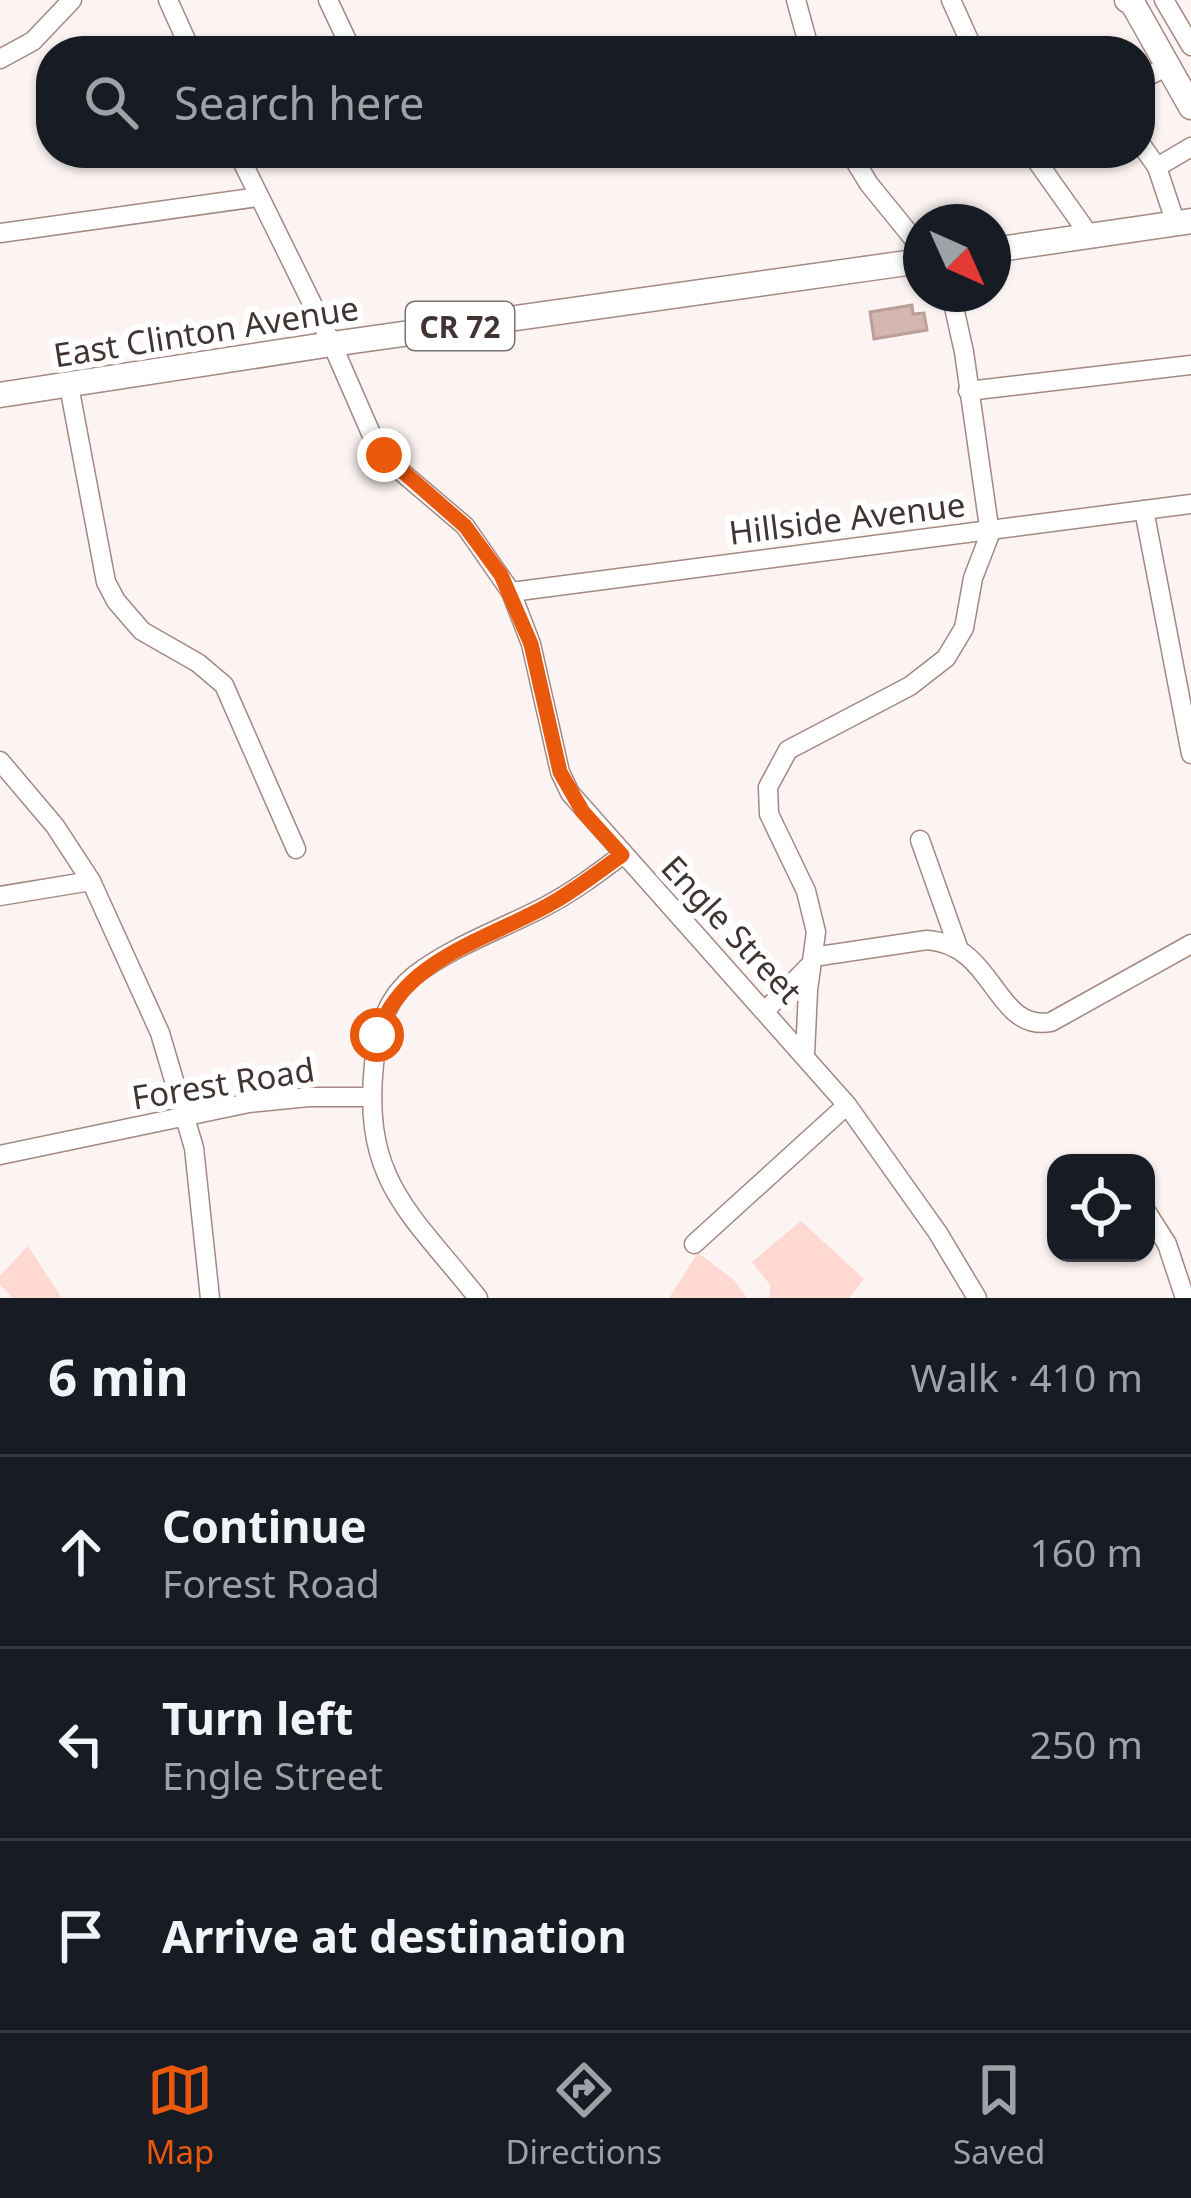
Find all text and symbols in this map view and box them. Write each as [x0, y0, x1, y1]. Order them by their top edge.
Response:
search box [36, 36, 1155, 168]
icon: search [78, 69, 144, 135]
text: Search here [174, 72, 424, 133]
north arrow [903, 204, 1011, 312]
street label: East Clinton Avenue [50, 285, 362, 377]
road number: CR 72 [406, 302, 514, 350]
route end [357, 428, 411, 482]
street label: Hillside Avenue [726, 481, 968, 555]
street label: Engle Street [652, 845, 812, 1013]
route start [350, 1008, 404, 1062]
street label: Forest Road [128, 1046, 318, 1120]
map controls [1047, 1154, 1155, 1262]
button: locate [1047, 1154, 1155, 1262]
text: 6 min [48, 1341, 189, 1411]
text: Walk · 410 m [910, 1350, 1143, 1403]
text: Continue [162, 1495, 367, 1556]
icon: ahead [48, 1519, 114, 1585]
text: 160 m [1029, 1525, 1143, 1578]
text: Forest Road [162, 1556, 380, 1609]
text: Turn left [162, 1687, 353, 1748]
icon: left [48, 1711, 114, 1777]
text: 250 m [1029, 1717, 1143, 1770]
text: Engle Street [162, 1748, 383, 1801]
icon: arrive [48, 1903, 114, 1969]
text: Arrive at destination [162, 1905, 627, 1966]
tab: Map [146, 2057, 214, 2174]
tab: Directions [505, 2057, 662, 2174]
tab: Saved [953, 2057, 1045, 2174]

